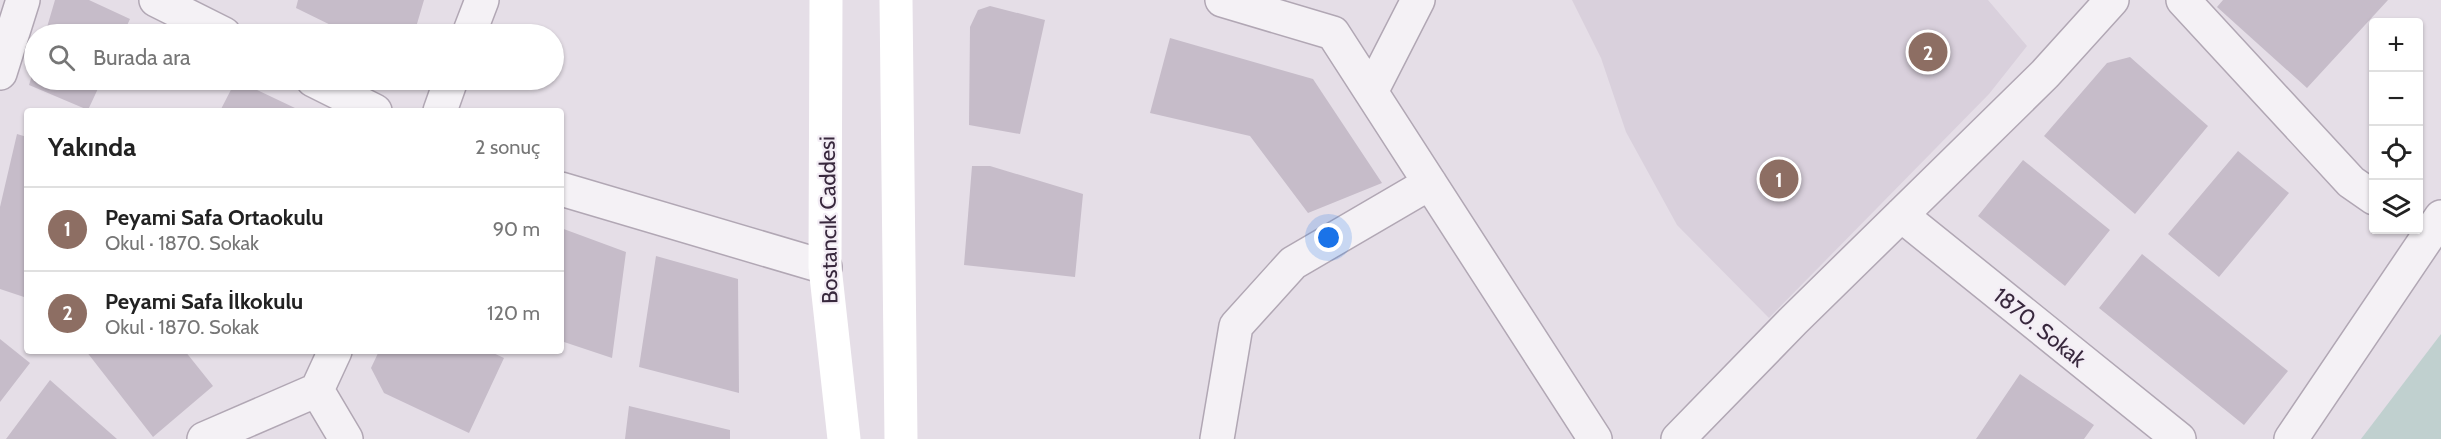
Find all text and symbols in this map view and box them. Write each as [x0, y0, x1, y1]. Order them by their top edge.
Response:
map controls [2369, 18, 2423, 234]
button: + [2369, 18, 2423, 72]
search box [24, 24, 564, 90]
pin: 2 [1908, 29, 1948, 74]
icon: search [45, 41, 78, 74]
text: Burada ara [93, 44, 191, 71]
button: − [2369, 72, 2423, 126]
button: locate [2369, 126, 2423, 180]
text: Yakında [48, 131, 136, 163]
text: 2 sonuç [475, 135, 540, 159]
street label: Bostancık Caddesi [814, 136, 843, 304]
pin: 1 [1760, 156, 1798, 201]
button: layers [2369, 180, 2423, 234]
text: Peyami Safa Ortaokulu [105, 204, 323, 231]
text: 1 [64, 217, 71, 241]
text: 90 m [493, 217, 540, 241]
your location [1314, 223, 1343, 252]
text: Okul · 1870. Sokak [105, 231, 259, 255]
street label: 1870. Sokak [1988, 282, 2091, 373]
text: Peyami Safa İlkokulu [105, 288, 303, 315]
text: 2 [62, 301, 73, 325]
text: 120 m [487, 301, 540, 325]
text: Okul · 1870. Sokak [105, 315, 259, 339]

